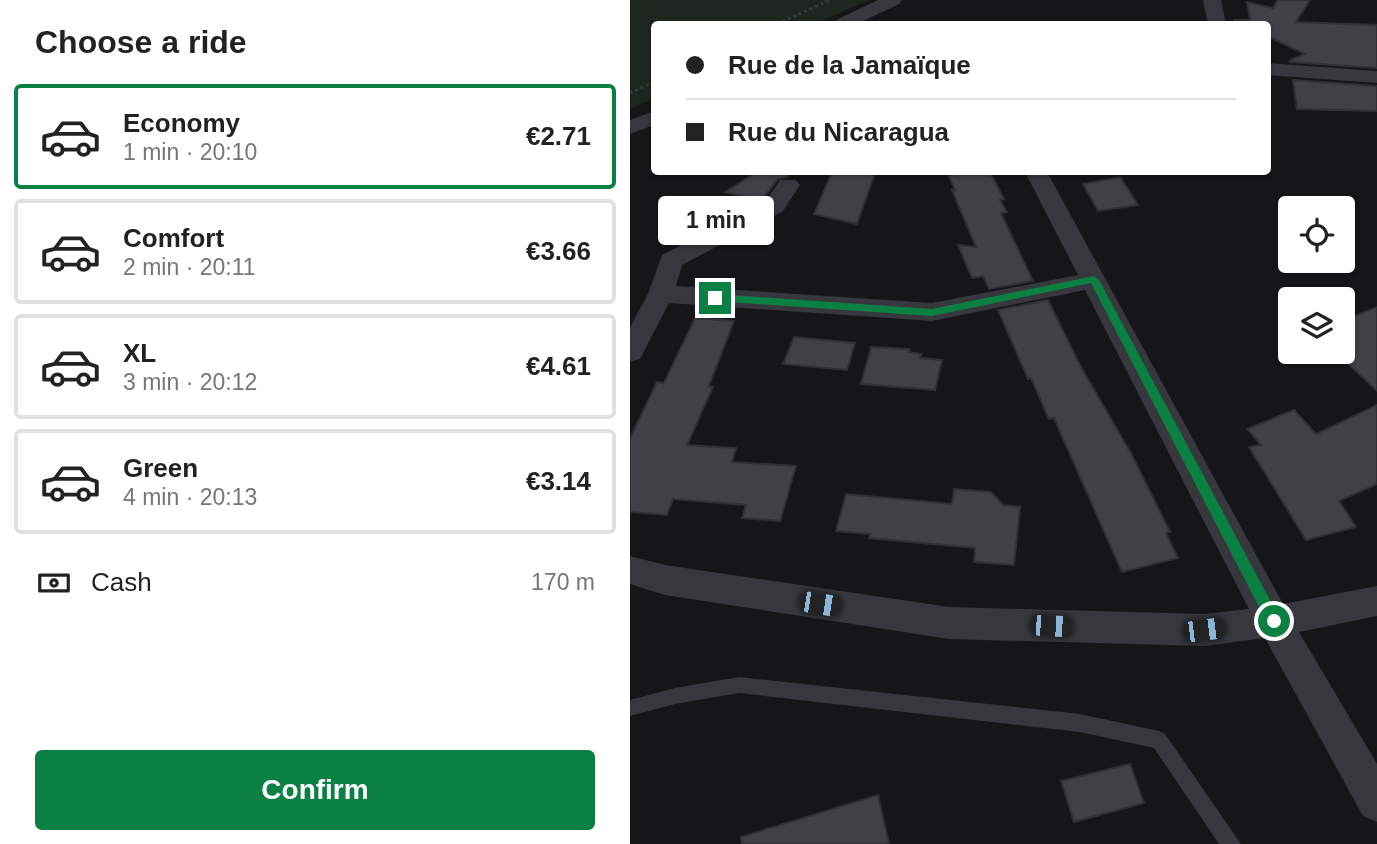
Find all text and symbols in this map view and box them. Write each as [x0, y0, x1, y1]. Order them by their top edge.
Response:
text: Choose a ride [35, 24, 247, 60]
text: Rue de la Jamaïque [728, 50, 971, 80]
icon: car [39, 105, 102, 168]
text: Economy [123, 108, 240, 138]
text: Rue du Nicaragua [728, 117, 949, 147]
text: €2.71 [526, 121, 591, 151]
text: 1 min · 20:10 [123, 139, 257, 165]
callout: 1 min [657, 196, 773, 246]
map controls [1278, 196, 1355, 364]
button: locate [1278, 196, 1355, 273]
text: 1 min [686, 207, 746, 233]
icon: car [39, 220, 102, 283]
text: Comfort [123, 223, 224, 253]
text: €3.66 [526, 236, 591, 266]
text: 2 min · 20:11 [123, 254, 256, 280]
route end [699, 282, 731, 314]
button: layers [1278, 287, 1355, 364]
icon: car [39, 335, 102, 398]
text: XL [123, 338, 156, 368]
text: €4.61 [526, 351, 591, 381]
text: 3 min · 20:12 [123, 369, 257, 395]
icon: car [39, 450, 102, 513]
text: Green [123, 453, 198, 483]
text: €3.14 [526, 466, 591, 496]
text: 4 min · 20:13 [123, 484, 257, 510]
icon: cash [35, 564, 73, 602]
text: Cash [91, 567, 152, 597]
text: 170 m [531, 569, 595, 595]
car [798, 590, 843, 618]
route start [1258, 605, 1290, 637]
car [1030, 615, 1073, 637]
car [1182, 617, 1227, 643]
button: Confirm [35, 750, 595, 830]

